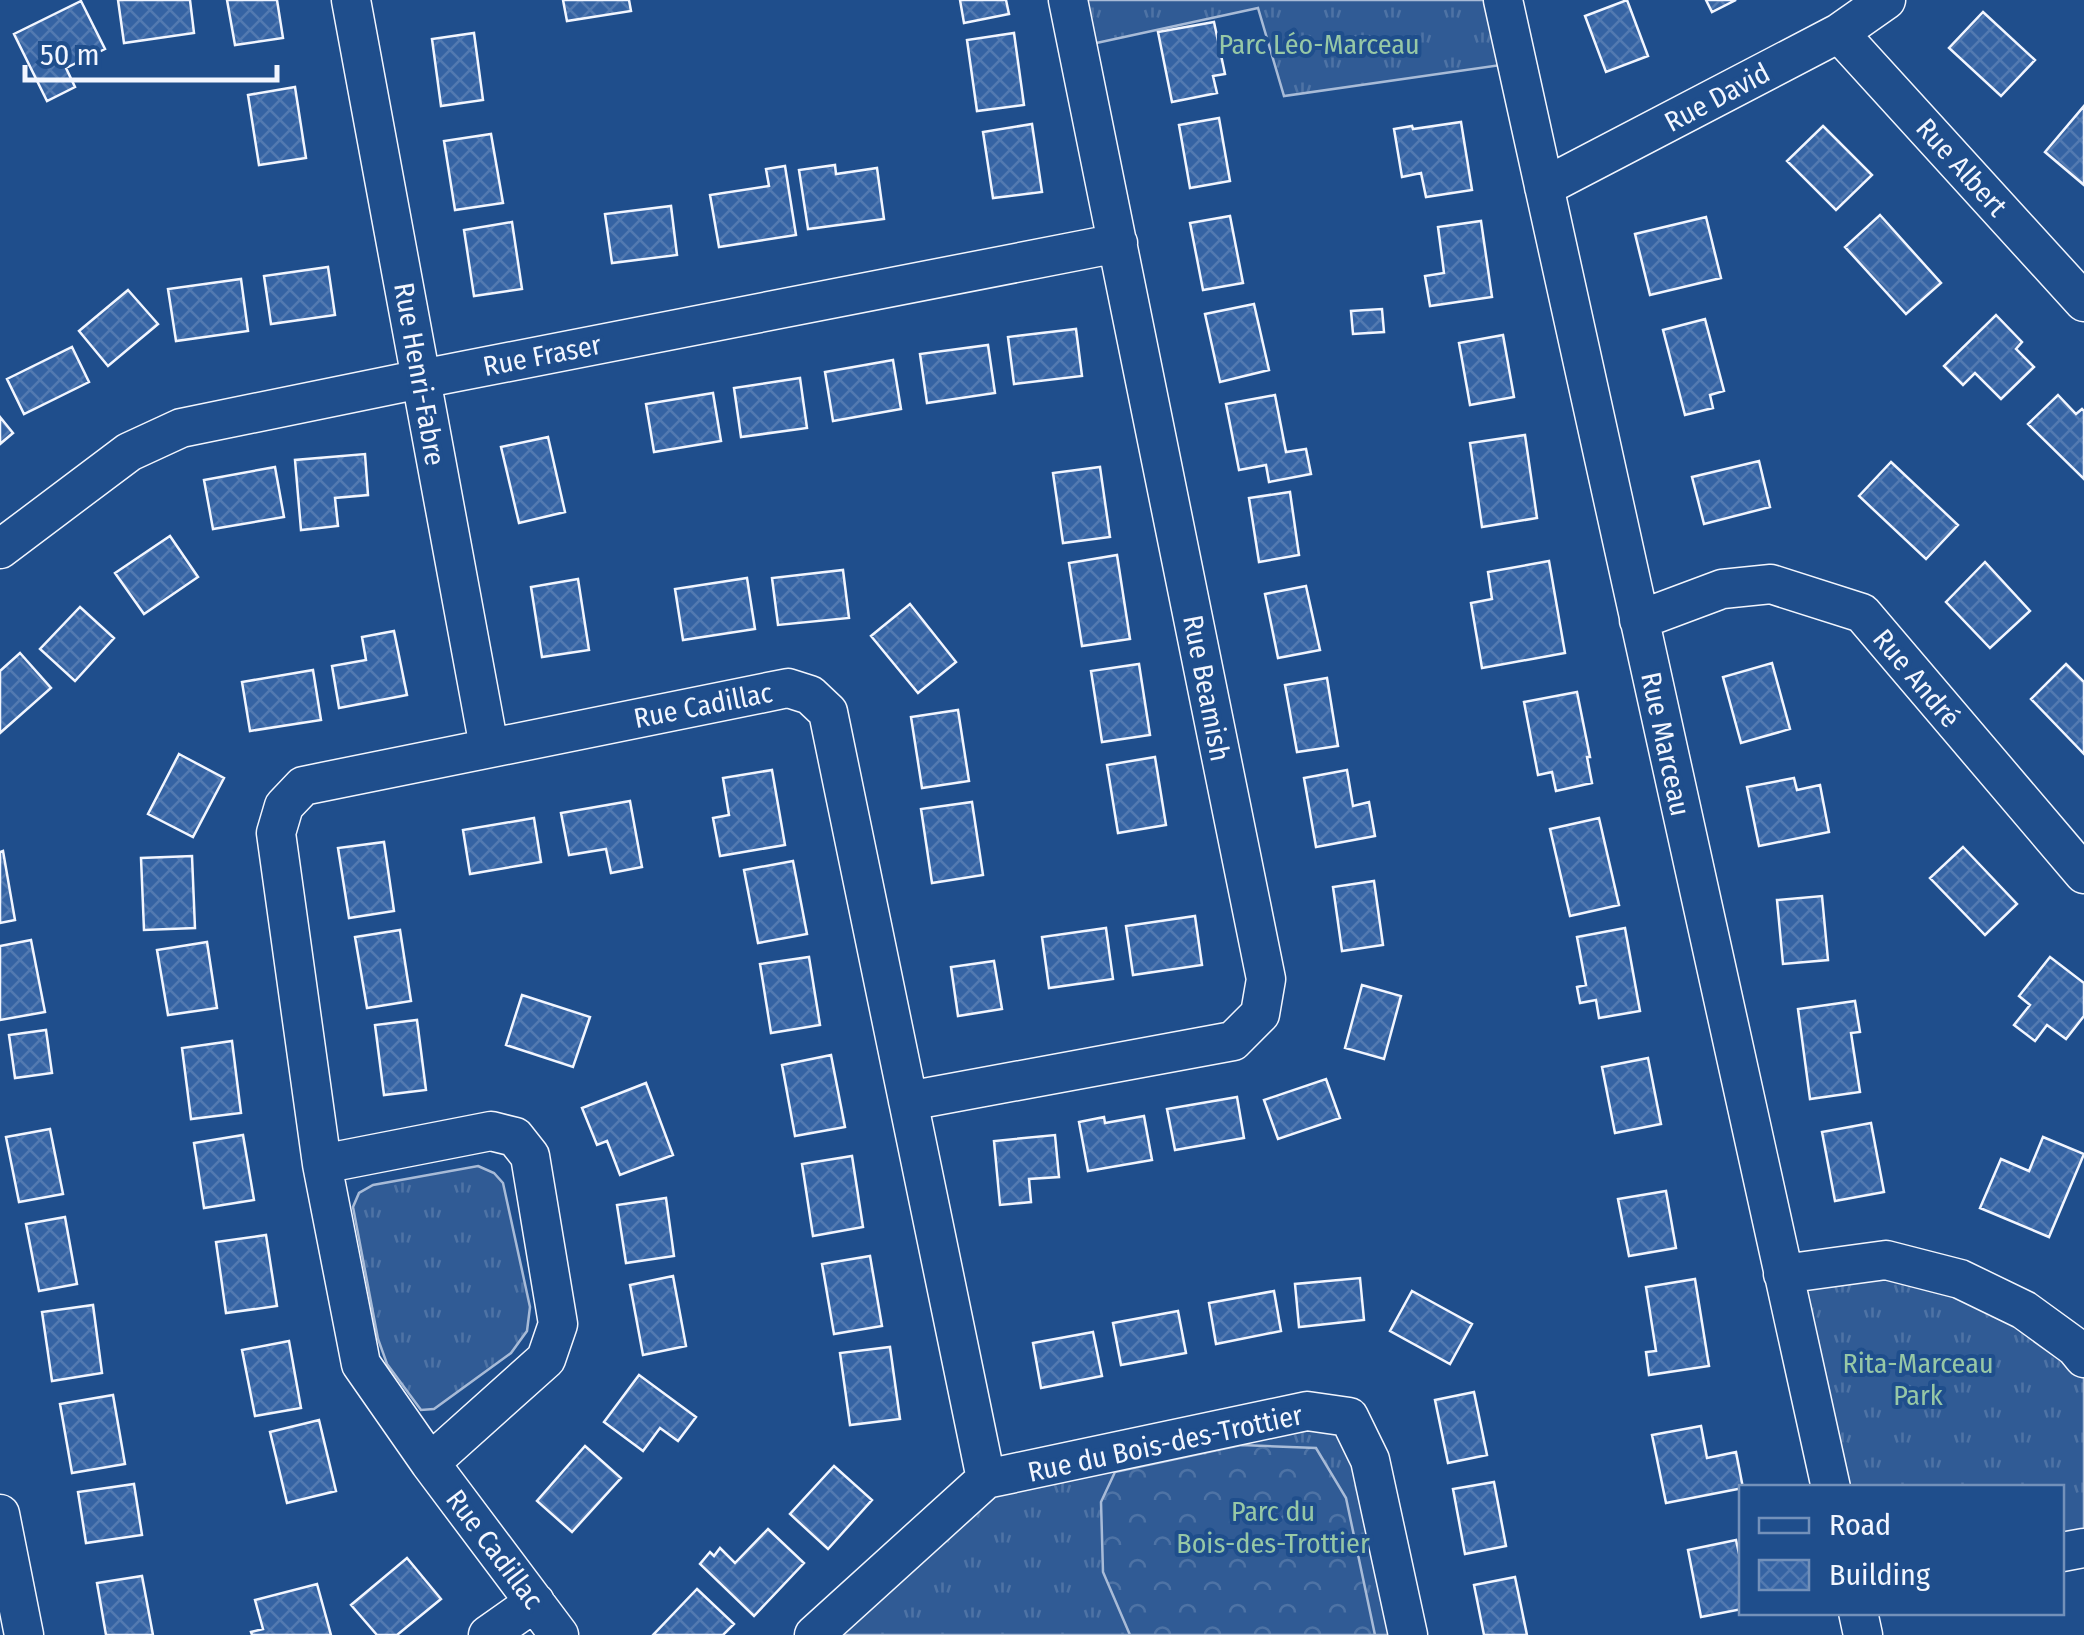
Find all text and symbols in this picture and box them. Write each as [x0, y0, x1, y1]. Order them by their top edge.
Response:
scale bar [25, 20, 278, 82]
park label: Parc Léo-Marceau [1218, 28, 1420, 61]
text: 50 m [40, 37, 100, 73]
street label: Rue David [1659, 56, 1775, 139]
street label: Rue Albert [1909, 112, 2015, 224]
street label: Rue Henri-Fabre [387, 280, 452, 468]
street label: Rue Fraser [480, 328, 604, 383]
street label: Rue Beamish [1176, 612, 1237, 764]
street label: Rue André [1866, 623, 1967, 734]
street label: Rue Marceau [1634, 669, 1697, 819]
street label: Rue Cadillac [631, 676, 775, 735]
park label: Rita-Marceau Park [1842, 1347, 1994, 1412]
street label: Rue du Bois-des-Trottier [1025, 1398, 1306, 1489]
street label: Rue Cadillac [439, 1483, 550, 1615]
legend [1739, 1485, 2064, 1615]
park label: Parc du Bois-des-Trottier [1176, 1495, 1370, 1560]
text: Road [1829, 1507, 1891, 1543]
text: Building [1829, 1557, 1931, 1593]

